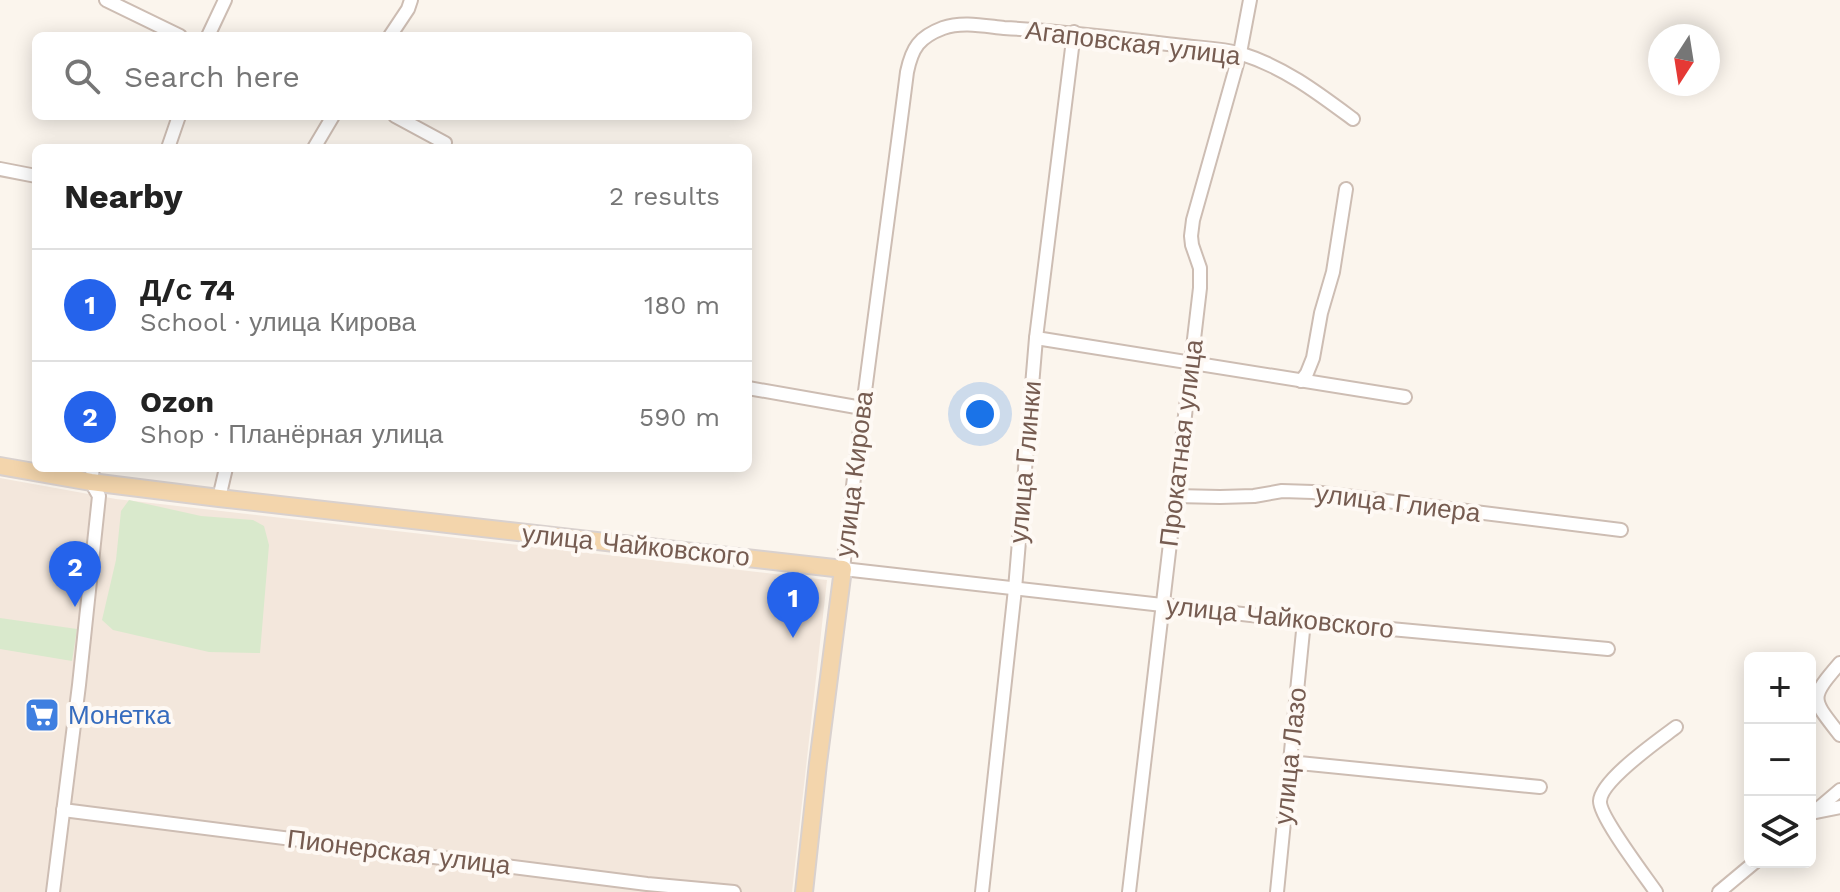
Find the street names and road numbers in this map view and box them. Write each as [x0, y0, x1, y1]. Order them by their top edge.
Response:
street label: Агаповская улица [1024, 15, 1243, 71]
street label: Прокатная улица [1153, 337, 1209, 548]
street label: улица Глинки [1003, 380, 1047, 544]
street label: улица Кирова [829, 389, 879, 559]
street label: улица Глиера [1314, 478, 1483, 528]
street label: улица Чайковского [521, 518, 751, 572]
street label: улица Чайковского [1165, 590, 1395, 644]
street label: улица Лазо [1268, 686, 1312, 826]
street label: Пионерская улица [286, 823, 513, 881]

